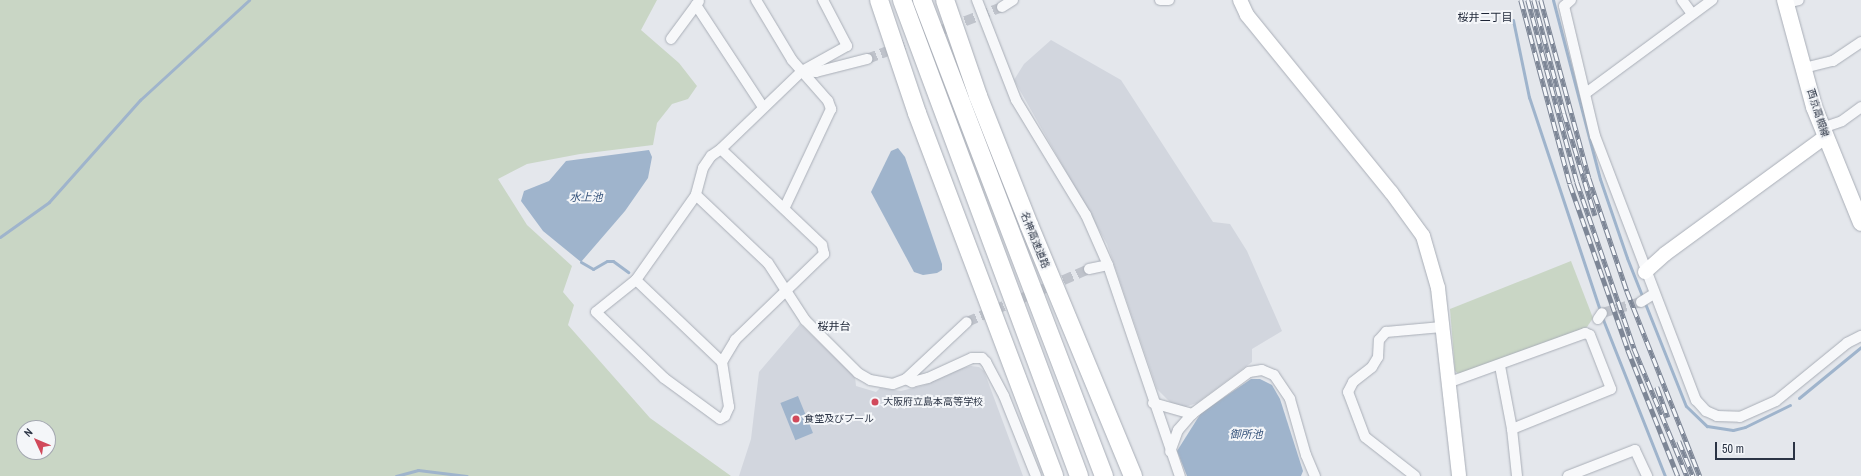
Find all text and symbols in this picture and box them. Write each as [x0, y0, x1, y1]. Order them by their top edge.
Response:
district label: 桜井二丁目 [1458, 10, 1512, 24]
street label: 西京高槻線 [1805, 87, 1831, 139]
water label: 水上池 [570, 190, 602, 204]
street label: 名神高速道路 [1018, 210, 1052, 270]
district label: 桜井台 [818, 319, 850, 333]
place label: 大阪府立島本高等学校 [883, 396, 983, 408]
marker: 大阪府立島本高等学校 [870, 397, 880, 407]
place label: 食堂及びプール [804, 413, 874, 425]
marker: 食堂及びプール [791, 414, 801, 424]
north arrow [16, 420, 56, 460]
text: N [21, 425, 35, 440]
water label: 御所池 [1230, 427, 1262, 441]
scale bar [1717, 434, 1797, 460]
text: 50 m [1722, 441, 1744, 457]

